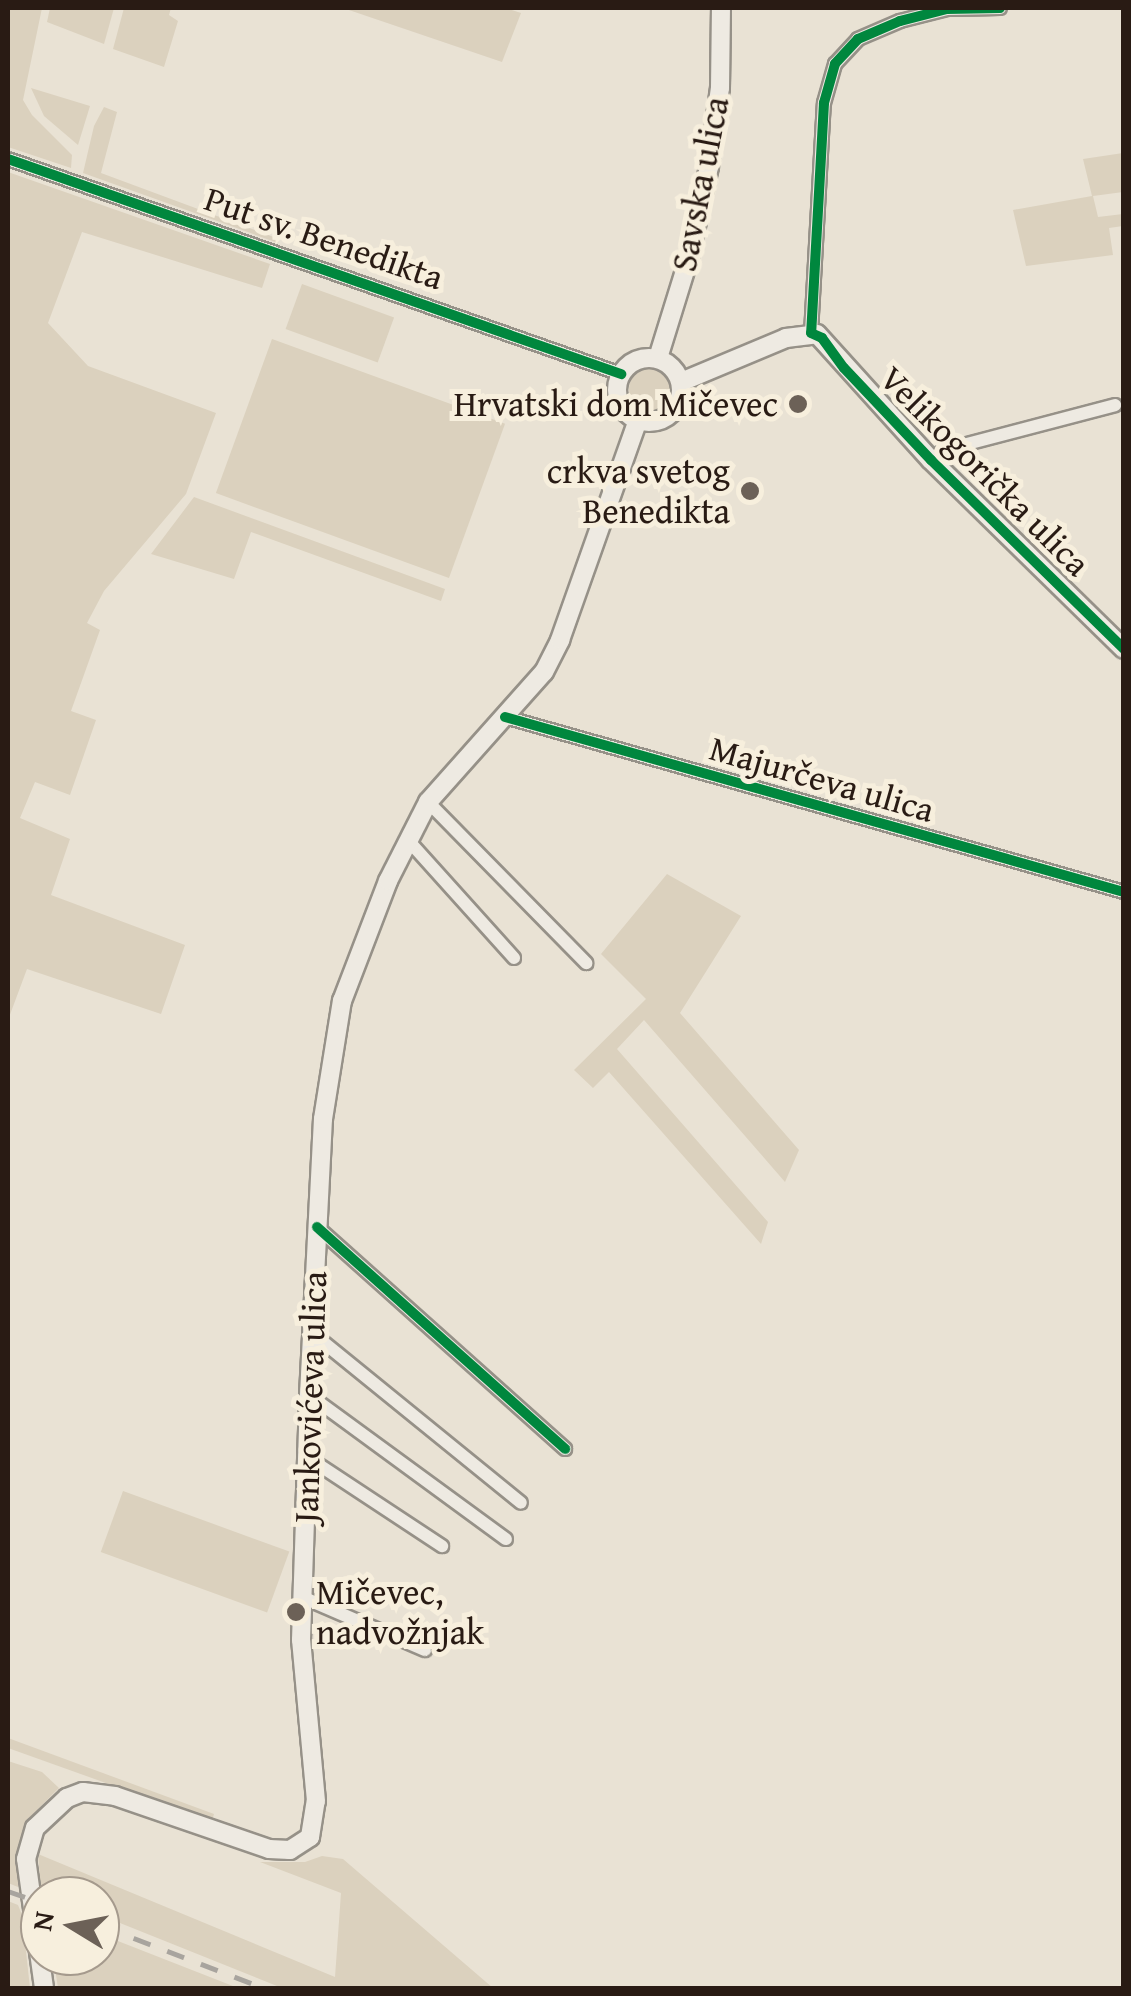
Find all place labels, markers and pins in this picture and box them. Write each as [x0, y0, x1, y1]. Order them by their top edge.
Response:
place label: Hrvatski dom Mičevec [454, 383, 778, 425]
marker: Hrvatski dom Mičevec [787, 393, 809, 415]
place label: crkva svetog Benedikta [547, 450, 730, 532]
marker: crkva svetog Benedikta [739, 480, 761, 502]
place label: Mičevec, nadvožnjak [316, 1571, 484, 1653]
marker: Mičevec, nadvožnjak [285, 1601, 307, 1623]

